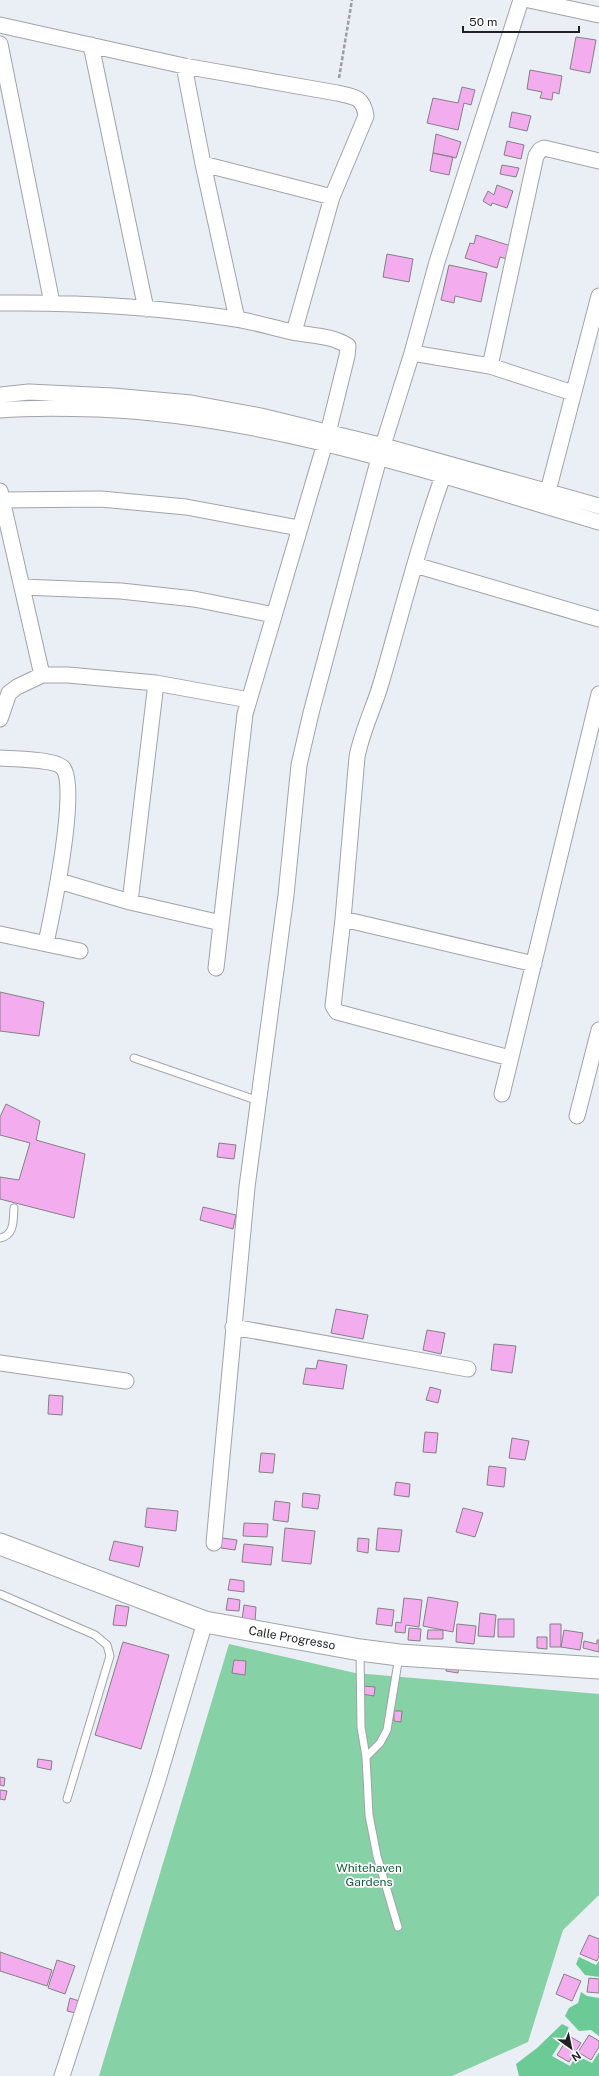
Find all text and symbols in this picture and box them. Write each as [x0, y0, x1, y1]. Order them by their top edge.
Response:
scale bar [463, 8, 579, 34]
text: 50 m [469, 15, 497, 29]
street label: Calle Progresso [247, 1623, 337, 1653]
park label: Whitehaven Gardens [336, 1861, 402, 1889]
north arrow [551, 2028, 591, 2068]
text: N [570, 2049, 583, 2064]

